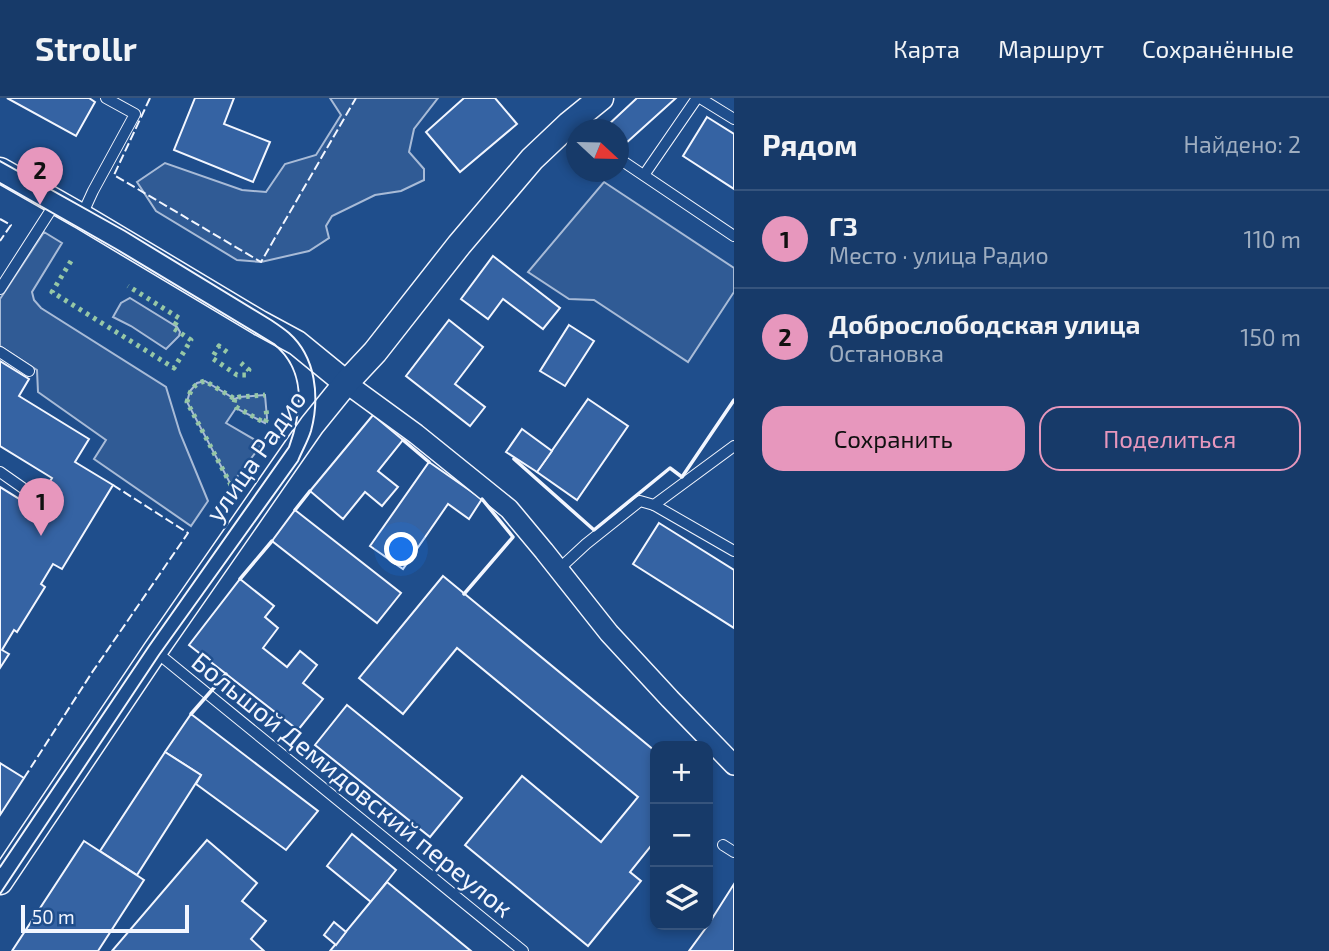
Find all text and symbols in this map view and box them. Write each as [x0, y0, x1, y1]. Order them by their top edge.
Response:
text: Strollr [35, 28, 137, 68]
text: Карта [893, 34, 960, 63]
text: Маршрут [998, 34, 1104, 63]
text: Сохранённые [1142, 34, 1294, 63]
north arrow [566, 119, 629, 182]
text: Рядом [762, 126, 858, 162]
text: Найдено: 2 [1184, 130, 1301, 158]
pin: 2 [17, 147, 63, 205]
text: ГЗ [829, 210, 858, 241]
text: 1 [780, 225, 790, 253]
text: 110 m [1244, 225, 1301, 253]
text: Место · улица Радио [829, 241, 1049, 269]
text: Доброслободская улица [829, 308, 1140, 339]
text: 2 [778, 323, 792, 351]
text: 150 m [1240, 323, 1301, 351]
text: Остановка [829, 339, 944, 367]
street label: улица Радио [198, 383, 312, 527]
button: Сохранить [762, 406, 1025, 471]
button: Поделиться [1039, 406, 1301, 471]
pin: 1 [18, 478, 64, 536]
your location [384, 532, 418, 566]
street label: Большой Демидовский переулок [186, 645, 520, 924]
map controls [650, 741, 713, 930]
button: + [650, 741, 713, 804]
button: − [650, 804, 713, 867]
button: layers [650, 867, 713, 930]
scale bar [21, 902, 189, 934]
text: 50 m [32, 905, 75, 928]

